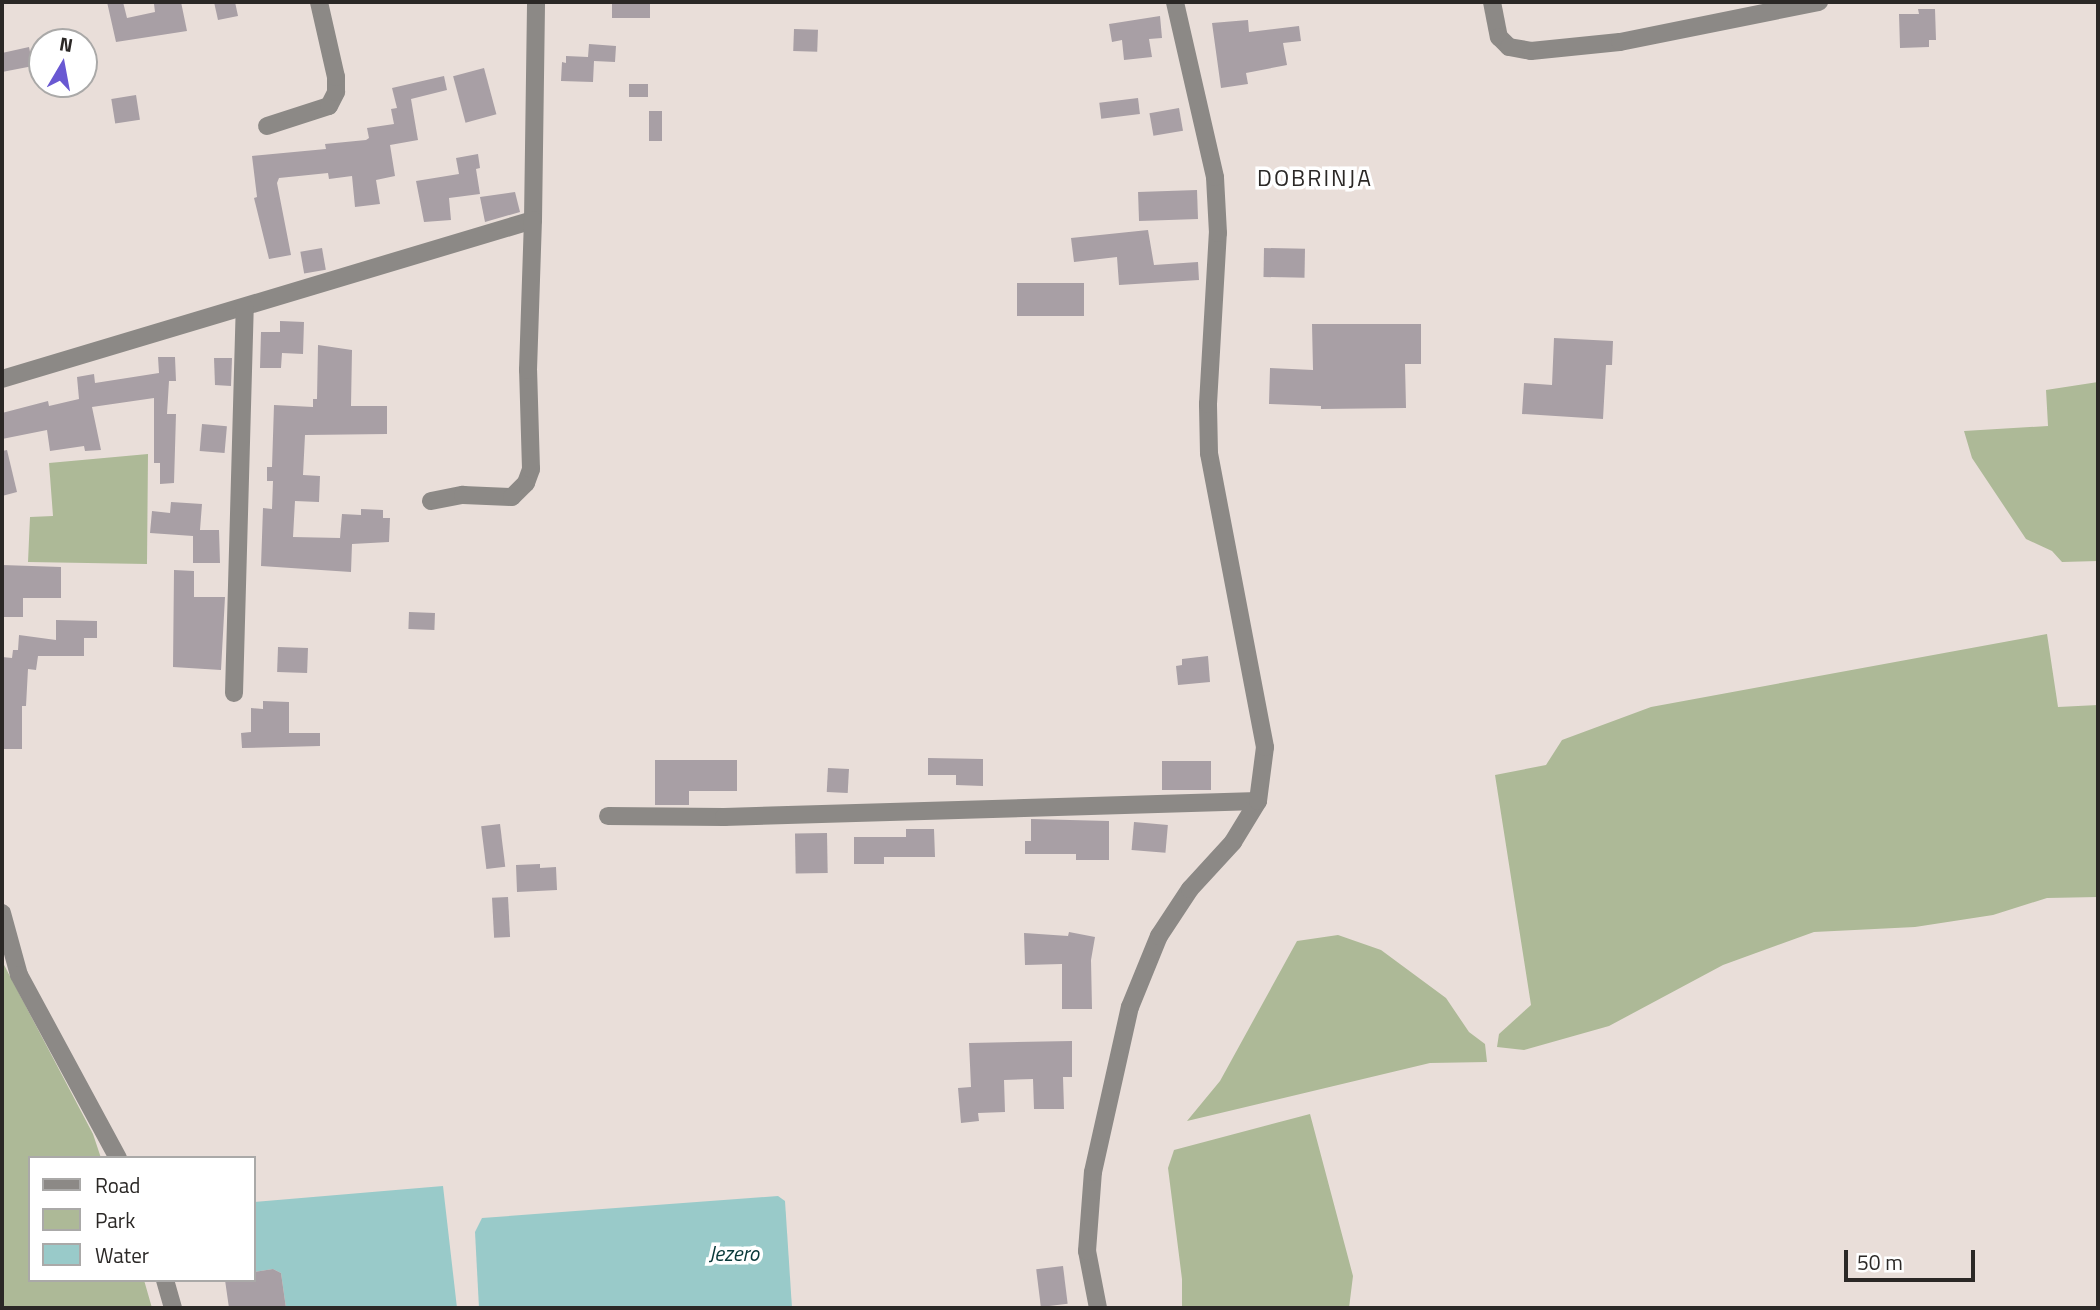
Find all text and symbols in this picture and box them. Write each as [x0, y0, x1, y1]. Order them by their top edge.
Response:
north arrow [28, 28, 98, 98]
text: N [57, 28, 75, 59]
district label: DOBRINJA [1258, 164, 1372, 192]
legend [28, 1156, 256, 1282]
text: Road [95, 1169, 140, 1201]
text: Park [95, 1204, 135, 1236]
scale bar [1848, 1236, 1979, 1280]
text: Water [95, 1239, 149, 1271]
water label: Jezero [709, 1240, 759, 1266]
text: 50 m [1857, 1246, 1903, 1278]

